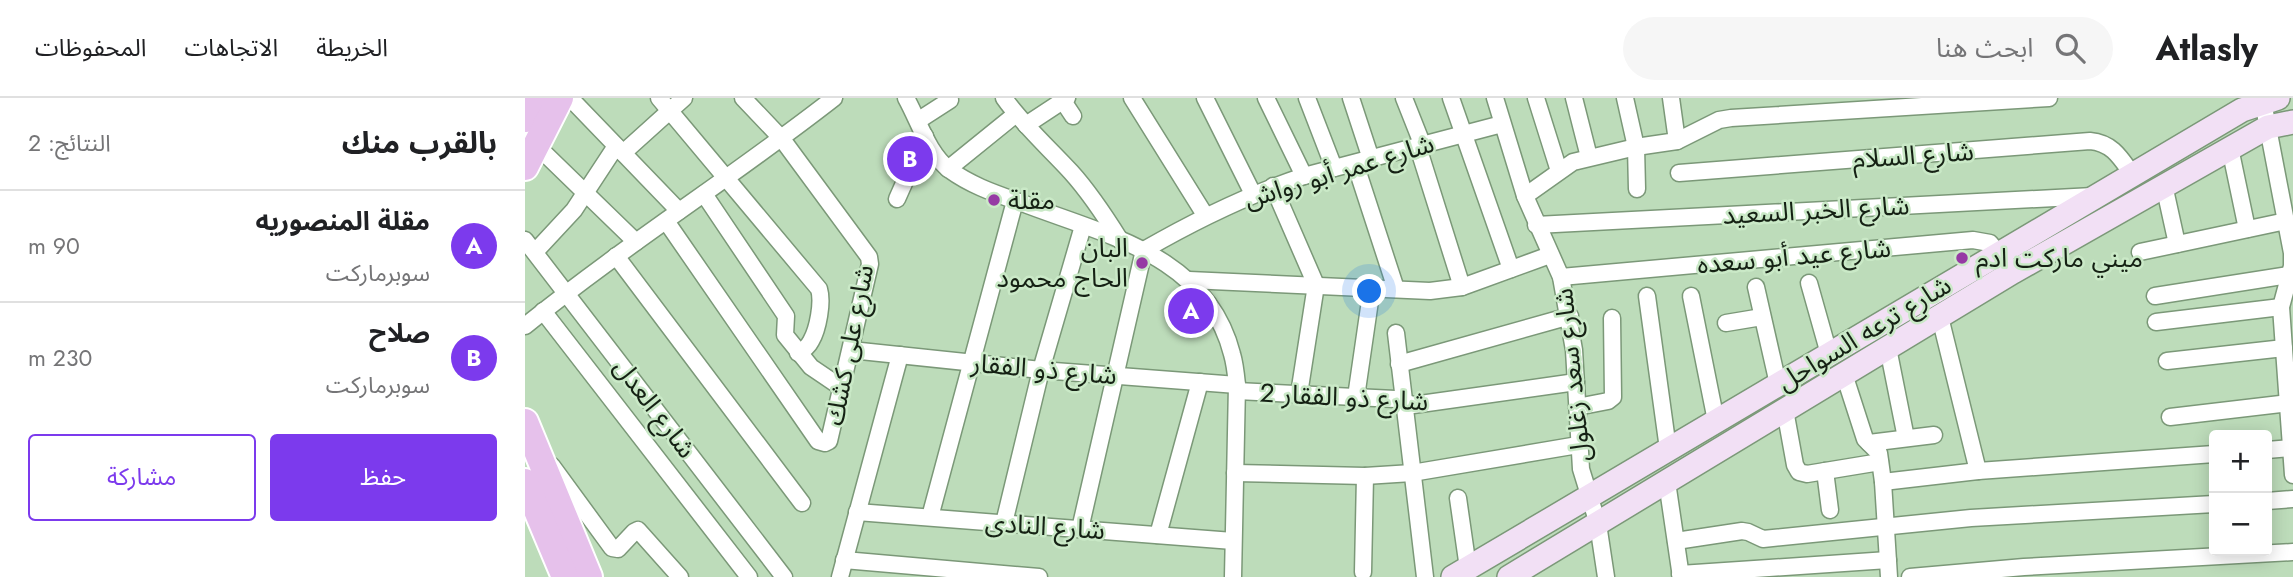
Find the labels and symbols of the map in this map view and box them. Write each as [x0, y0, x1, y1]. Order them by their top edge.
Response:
street label: شارع عمر أبو رواش [1239, 124, 1439, 218]
street label: شارع السلام [1851, 132, 1975, 179]
pin: B [887, 133, 933, 185]
place label: مقلة [1008, 181, 1055, 219]
street label: شارع الخبر السعيد [1722, 186, 1910, 234]
marker: مقلة [986, 192, 1002, 208]
place label: البان الحاج محمود [997, 229, 1128, 297]
street label: شارع عيد أبو سعده [1696, 229, 1892, 283]
place label: ميني ماركت ادم [1976, 239, 2143, 278]
marker: ميني ماركت ادم [1954, 250, 1970, 266]
marker: البان الحاج محمود [1134, 255, 1150, 271]
street label: شارع على كشك [815, 261, 883, 429]
street label: شارع ترعه السواحل [1770, 266, 1958, 400]
your location [1352, 274, 1386, 308]
pin: A [1168, 285, 1214, 337]
street label: شارع سعد زغلول [1544, 286, 1600, 464]
street label: شارع ذو الفقار [969, 344, 1118, 394]
street label: شارع العدل [605, 350, 705, 466]
street label: شارع ذو الفقار 2 [1259, 374, 1429, 420]
street label: شارع النادى [984, 503, 1106, 549]

